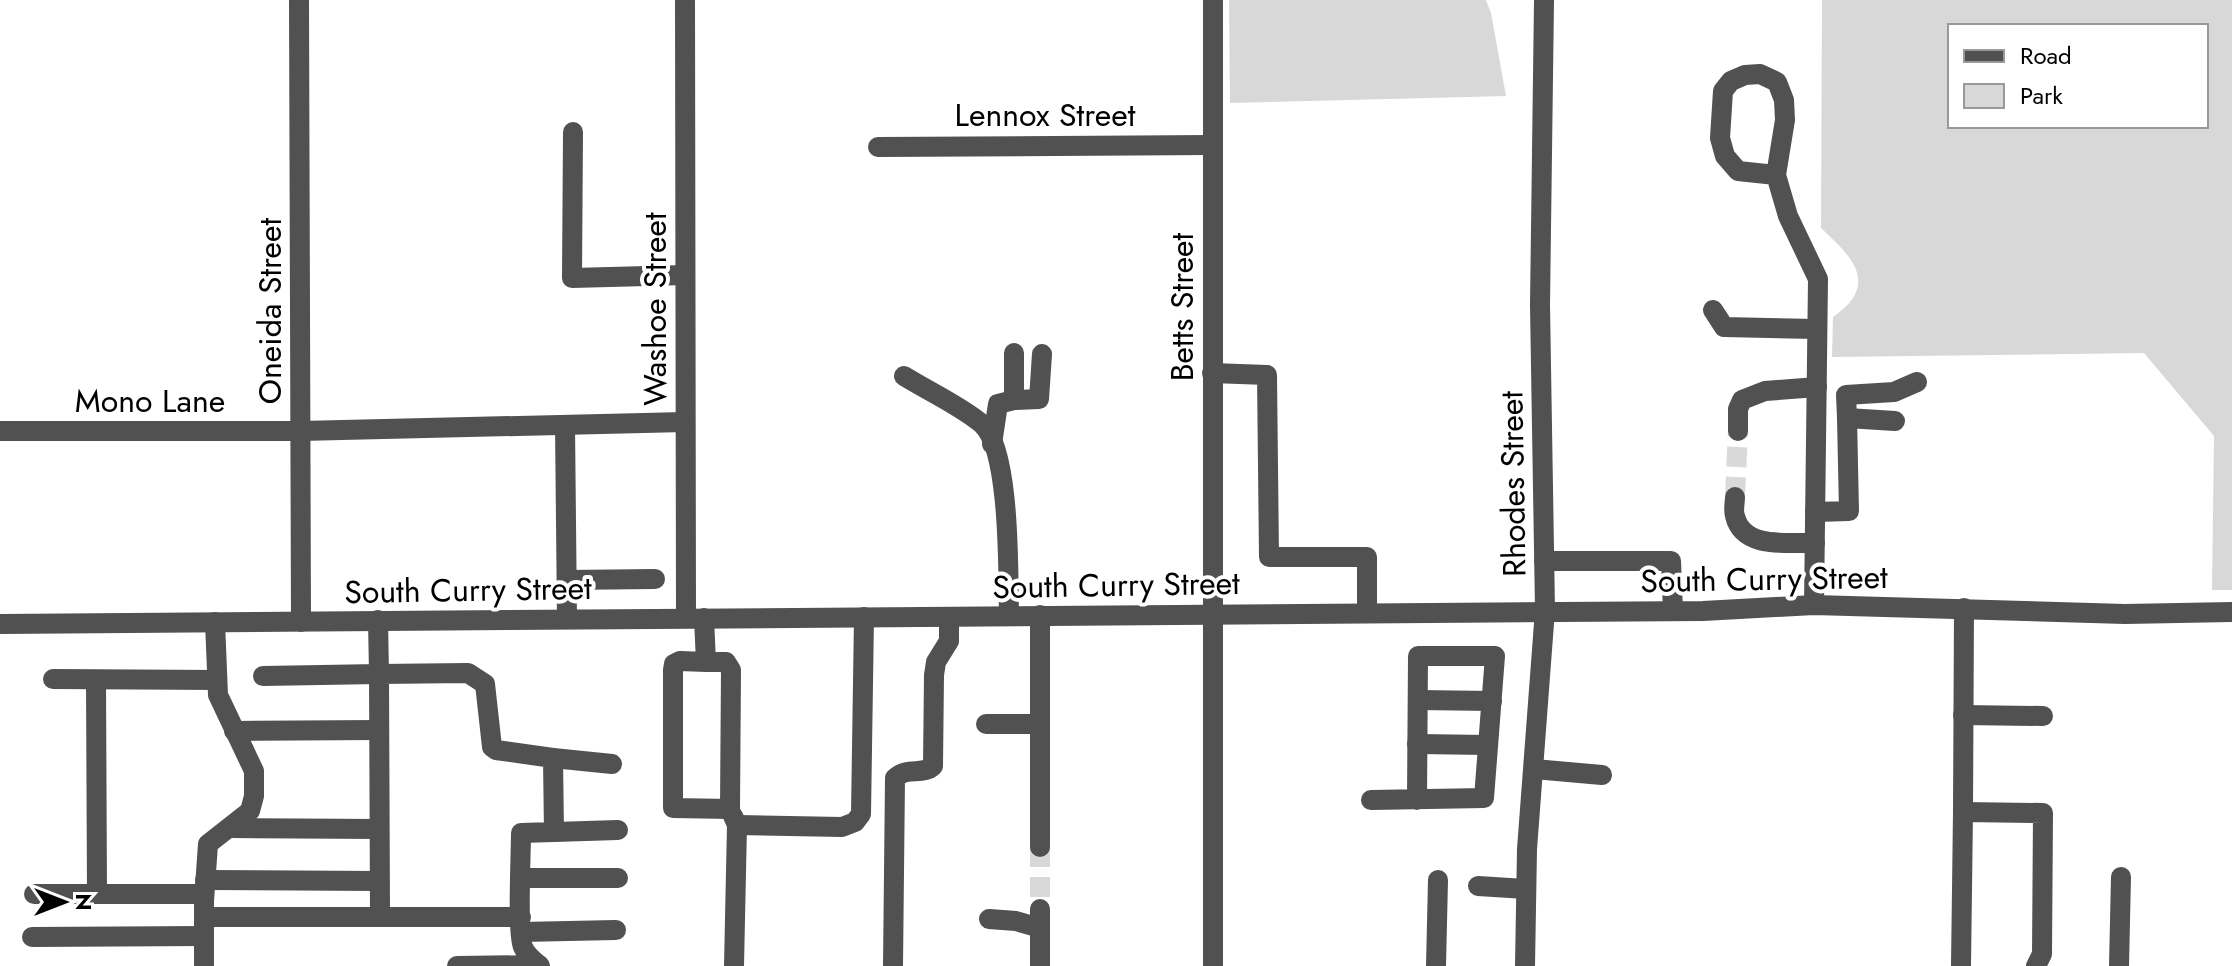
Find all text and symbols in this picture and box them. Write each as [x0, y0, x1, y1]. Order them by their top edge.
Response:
legend [1948, 24, 2208, 128]
text: Road [2020, 38, 2072, 73]
text: Park [2020, 78, 2063, 113]
street label: Lennox Street [955, 92, 1136, 138]
street label: Washoe Street [632, 212, 678, 406]
street label: Oneida Street [247, 217, 293, 404]
street label: Betts Street [1159, 232, 1205, 381]
street label: Mono Lane [75, 378, 225, 424]
street label: Rhodes Street [1488, 390, 1538, 577]
street label: South Curry Street [1640, 554, 1888, 604]
street label: South Curry Street [992, 560, 1240, 610]
street label: South Curry Street [344, 565, 592, 615]
north arrow [24, 862, 104, 942]
text: N [68, 893, 100, 911]

